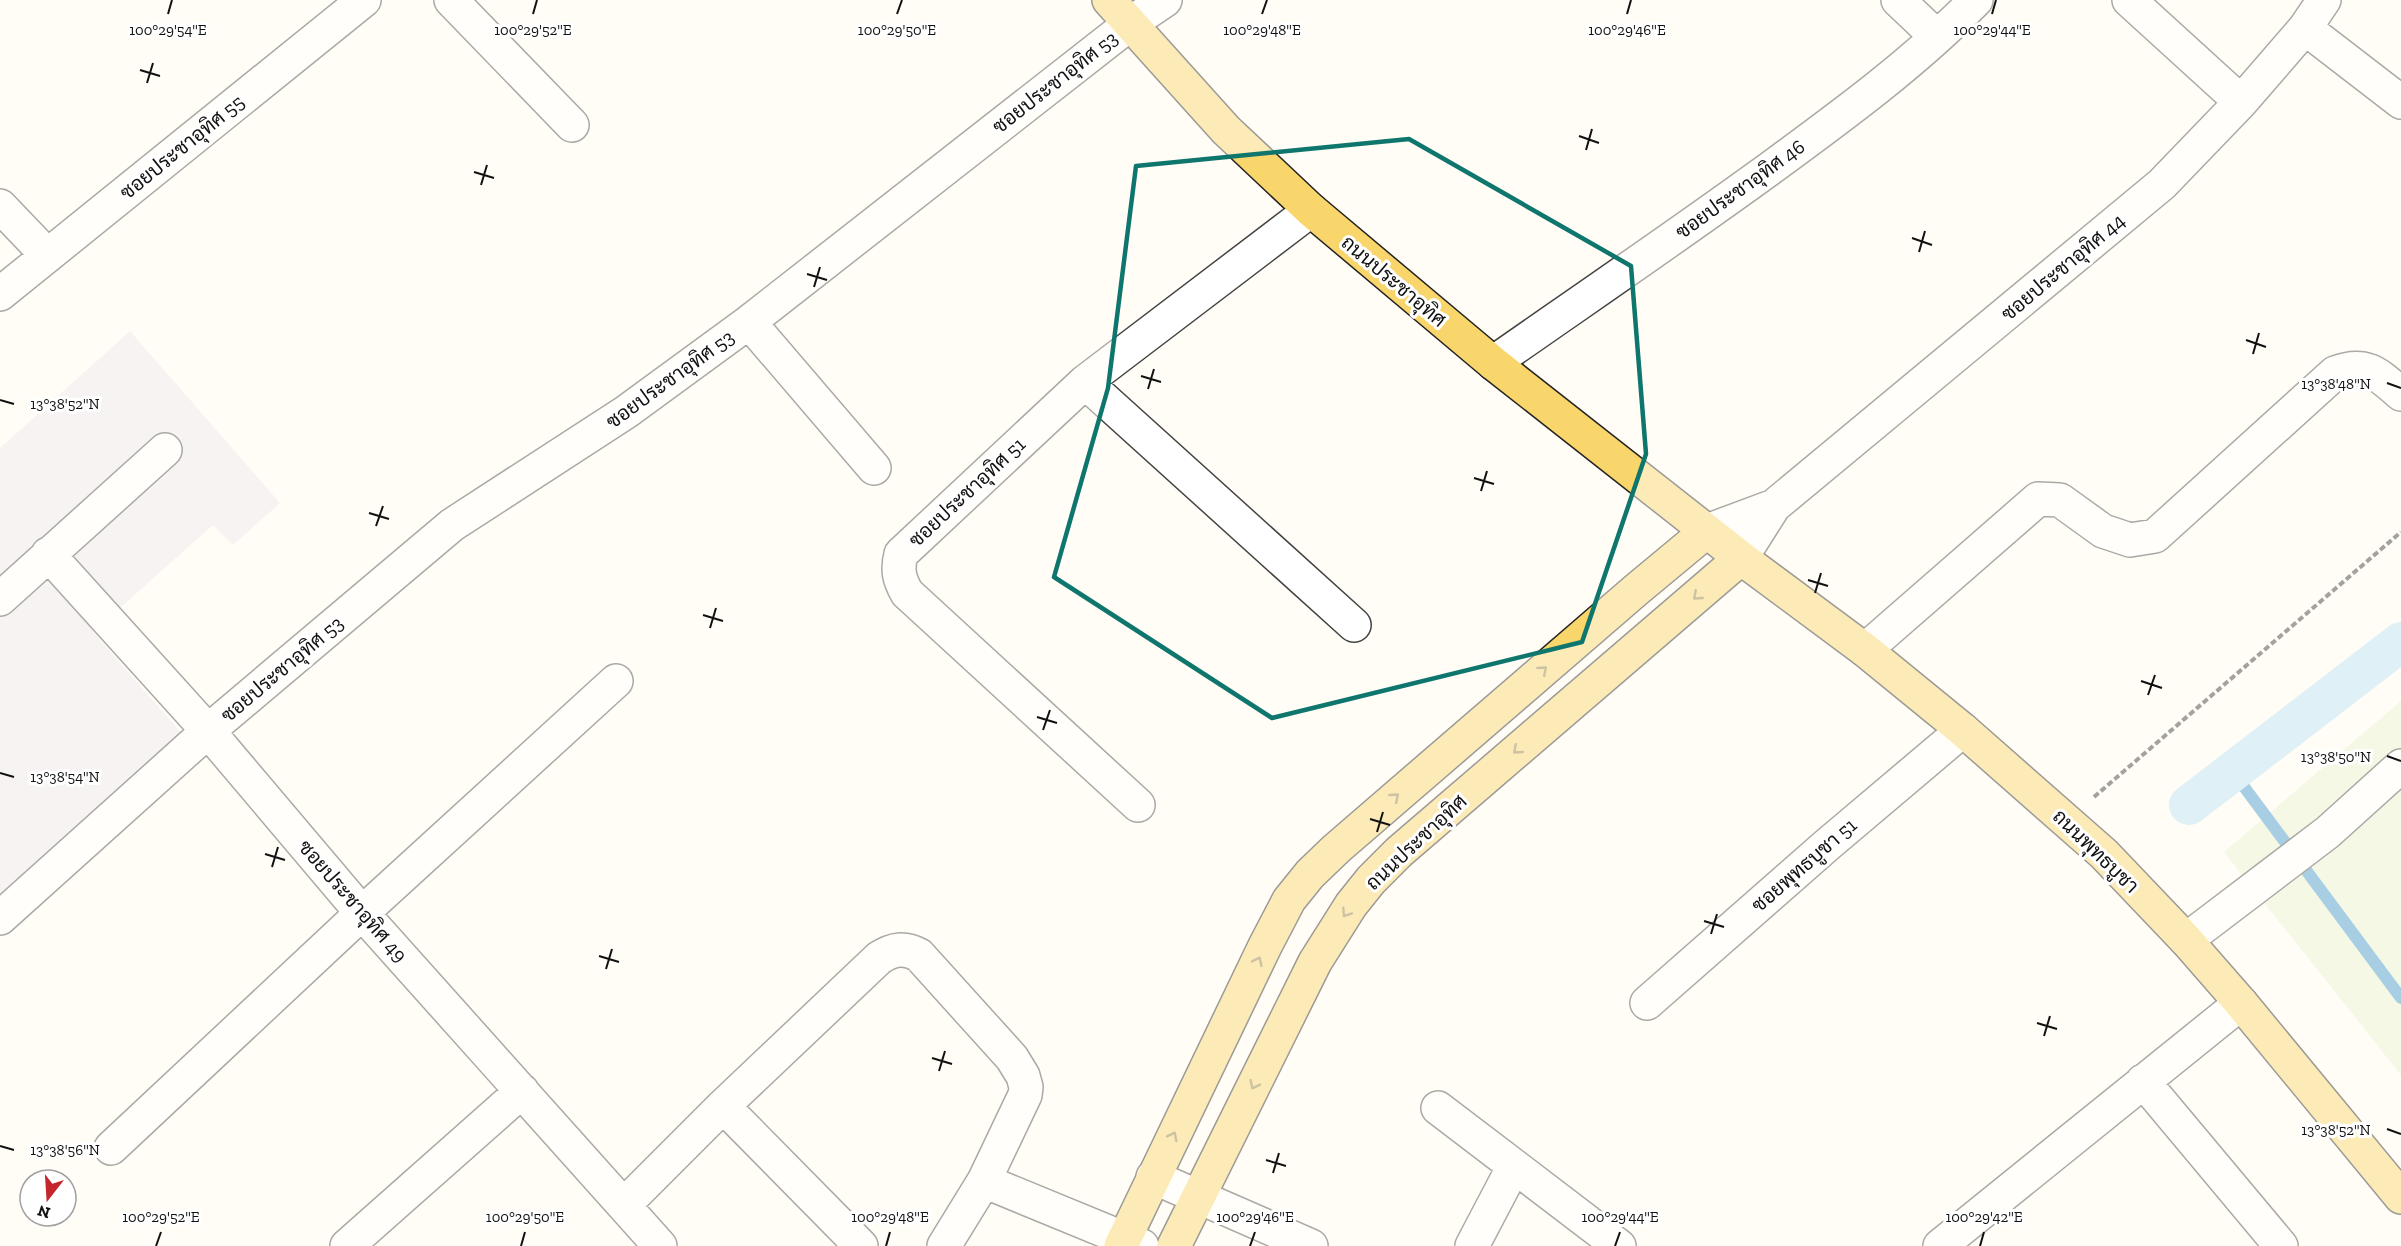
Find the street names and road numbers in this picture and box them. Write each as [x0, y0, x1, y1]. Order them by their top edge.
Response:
street label: ซอยประชาอุทิศ 53 [988, 26, 1124, 140]
street label: ซอยประชาอุทิศ 55 [115, 90, 250, 206]
street label: ซอยประชาอุทิศ 46 [1671, 134, 1810, 245]
street label: ซอยประชาอุทิศ 44 [1996, 208, 2131, 327]
street label: ถนนประชาอุทิศ [1335, 230, 1451, 333]
street label: ซอยประชาอุทิศ 53 [601, 325, 740, 435]
street label: ซอยประชาอุทิศ 51 [904, 432, 1032, 553]
street label: ซอยประชาอุทิศ 53 [216, 611, 349, 729]
street label: ถนนประชาอุทิศ [1361, 789, 1473, 896]
street label: ถนนพุทธบูชา [2046, 804, 2144, 900]
street label: ซอยพุทธบูชา 51 [1747, 813, 1864, 919]
street label: ซอยประชาอุทิศ 49 [292, 835, 412, 968]

